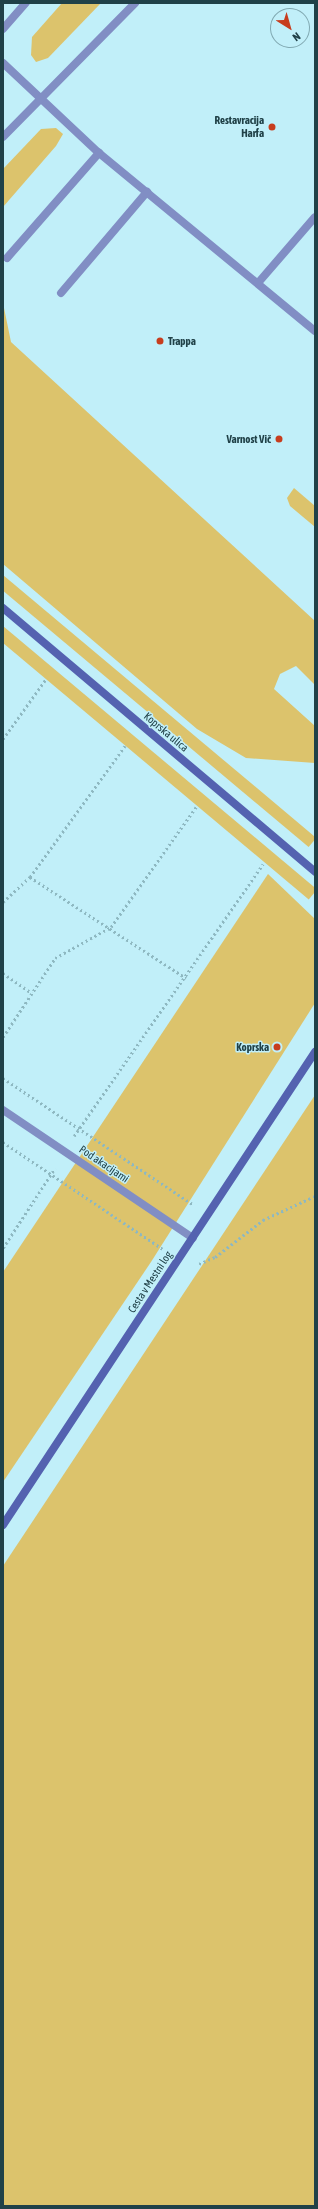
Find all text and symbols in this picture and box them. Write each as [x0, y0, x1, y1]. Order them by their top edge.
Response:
north arrow [270, 8, 310, 48]
text: N [290, 30, 303, 44]
place label: Restavracija Harfa [214, 114, 264, 140]
marker: Restavracija Harfa [267, 122, 277, 132]
place label: Trappa [168, 334, 196, 348]
marker: Trappa [155, 336, 165, 346]
place label: Varnost Vič [227, 432, 271, 446]
marker: Varnost Vič [274, 434, 284, 444]
street label: Koprska ulica [141, 710, 191, 754]
place label: Koprska [236, 1040, 269, 1054]
marker: Koprska [272, 1042, 282, 1052]
street label: Pod akacijami [77, 1143, 131, 1185]
street label: Cesta v Mestni log [125, 1249, 175, 1315]

